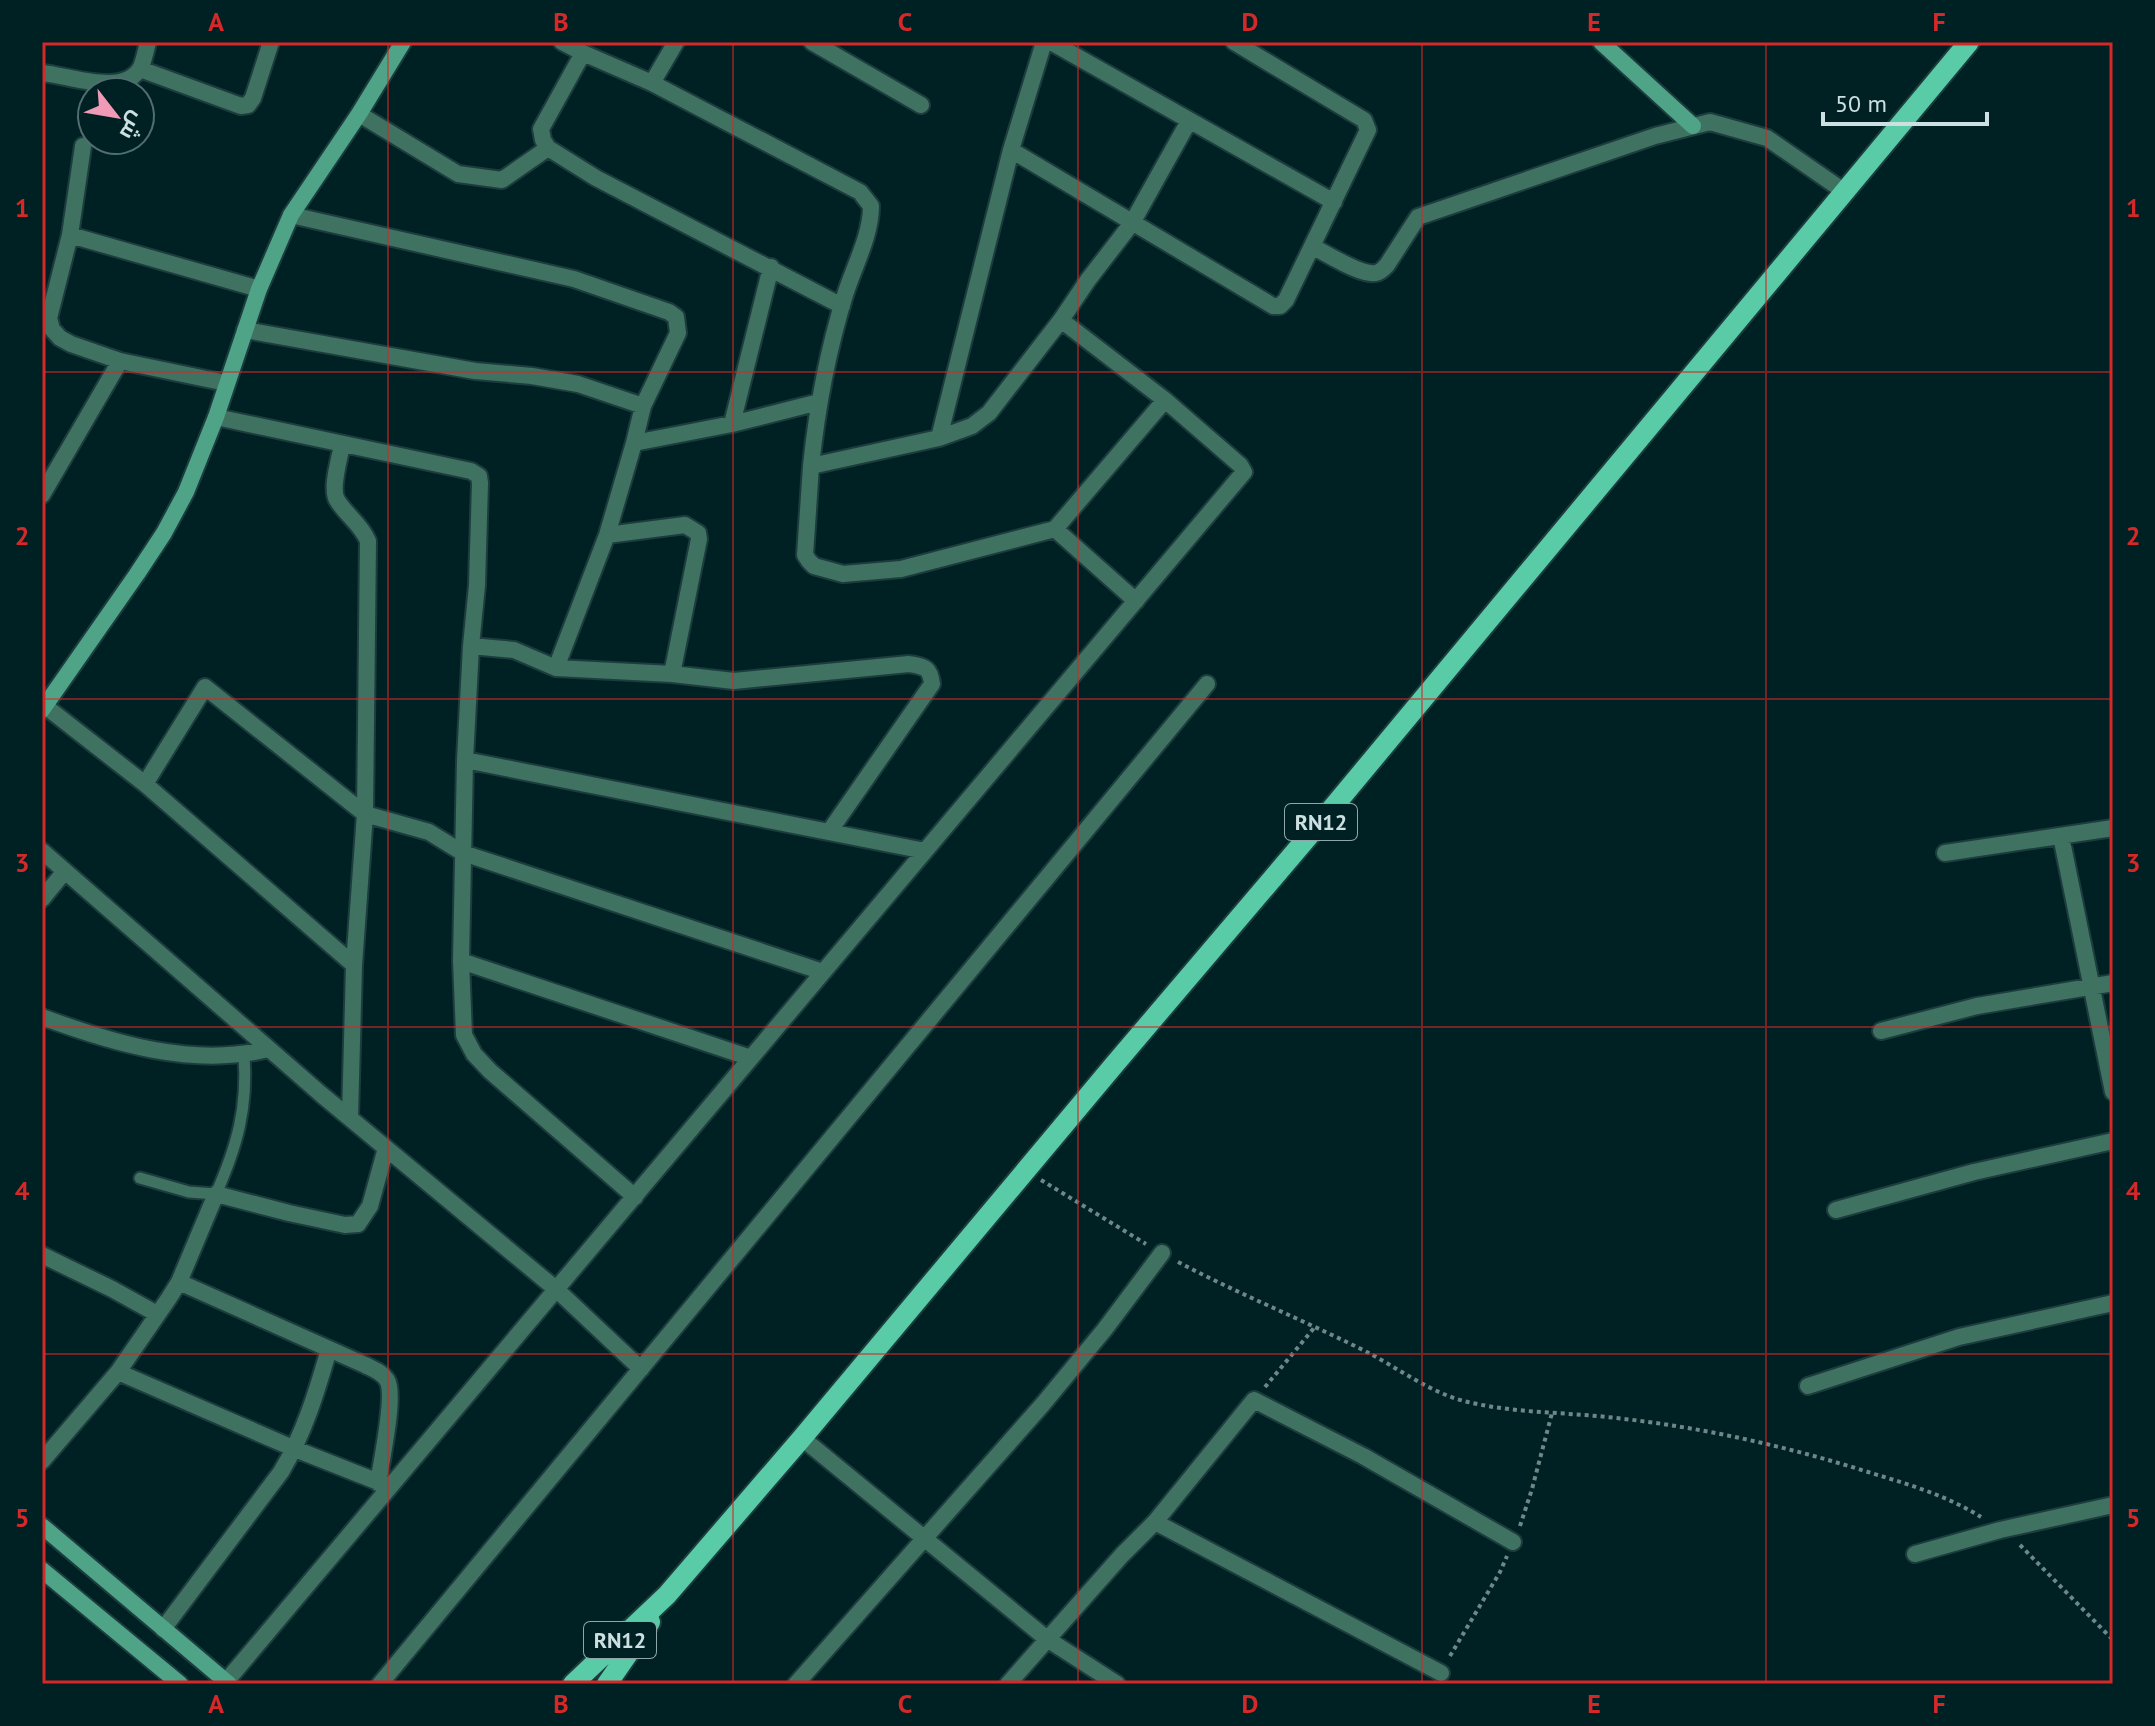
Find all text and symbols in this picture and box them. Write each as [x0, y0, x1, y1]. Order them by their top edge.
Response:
text: A [208, 5, 224, 38]
text: B [553, 5, 569, 38]
text: C [898, 5, 912, 38]
text: D [1242, 5, 1258, 38]
text: E [1587, 5, 1601, 38]
text: F [1932, 5, 1946, 38]
north arrow [76, 76, 156, 156]
scale bar [1823, 76, 1987, 126]
text: 50 m [1835, 88, 1887, 119]
text: ش [114, 107, 152, 146]
text: 1 [15, 191, 29, 224]
text: 1 [2126, 191, 2140, 224]
text: 2 [15, 519, 29, 552]
text: 2 [2126, 519, 2140, 552]
road number: RN12 [1285, 804, 1357, 840]
text: 3 [15, 846, 29, 879]
text: 3 [2126, 846, 2140, 879]
text: 4 [15, 1174, 30, 1207]
text: 4 [2126, 1174, 2141, 1207]
text: 5 [15, 1501, 29, 1534]
text: 5 [2126, 1501, 2140, 1534]
road number: RN12 [584, 1622, 656, 1658]
text: A [208, 1687, 224, 1720]
text: B [553, 1687, 569, 1720]
text: C [898, 1687, 912, 1720]
text: D [1242, 1687, 1258, 1720]
text: E [1587, 1687, 1601, 1720]
text: F [1932, 1687, 1946, 1720]

